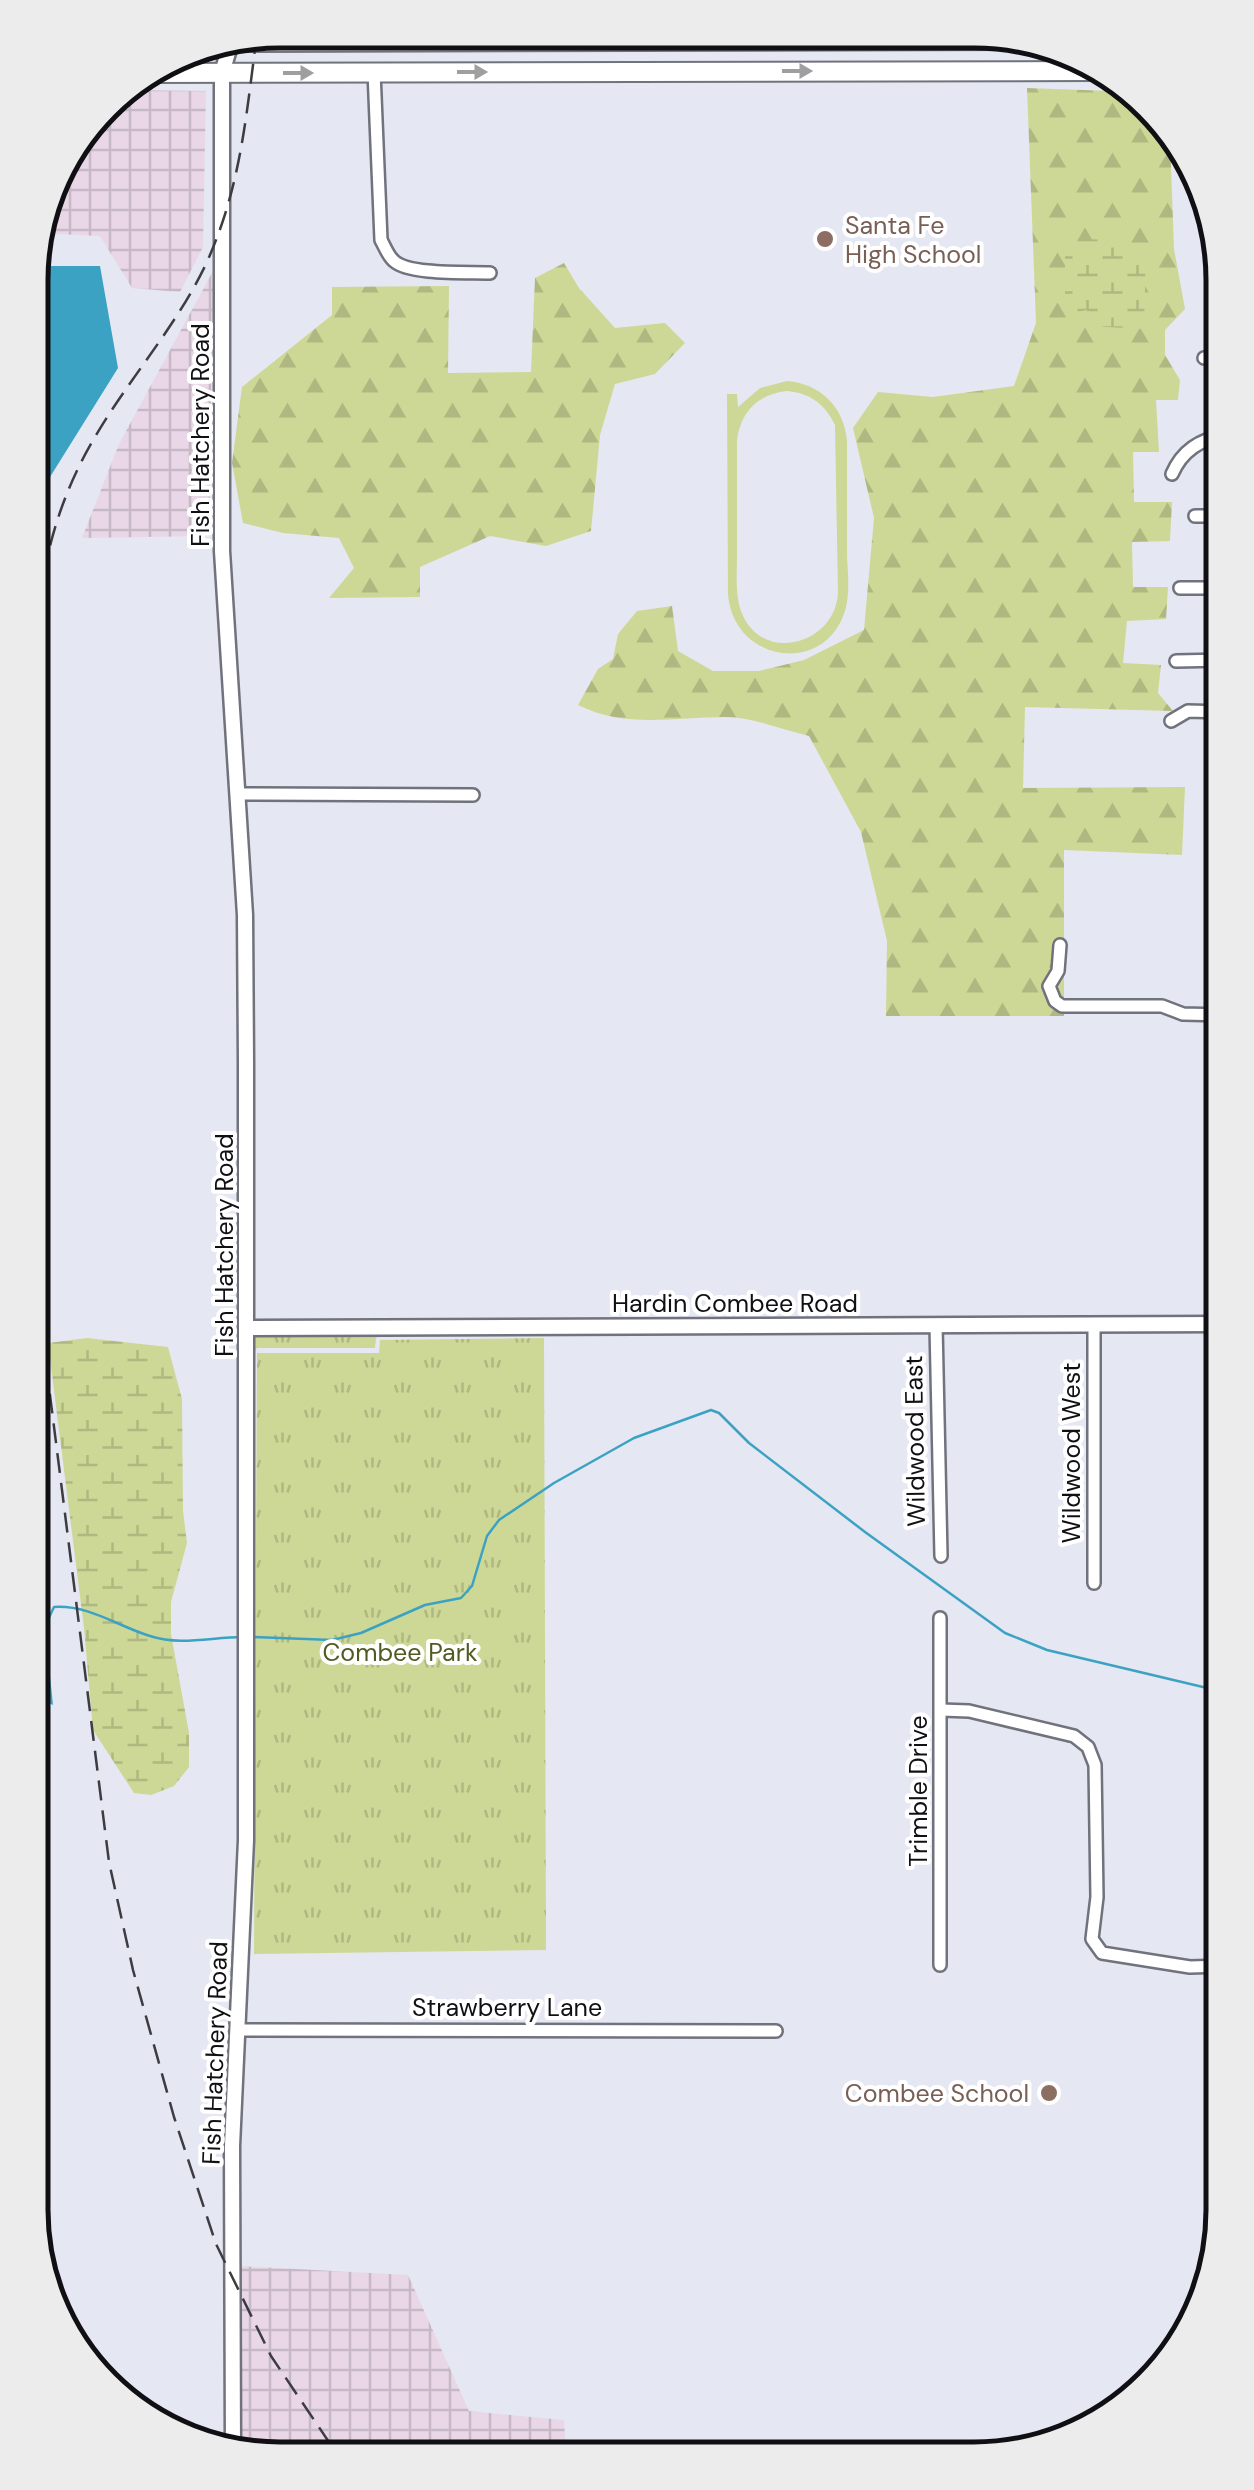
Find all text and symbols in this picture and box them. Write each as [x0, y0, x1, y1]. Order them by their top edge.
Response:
one-way arrow [781, 63, 813, 79]
one-way arrow [283, 64, 315, 80]
one-way arrow [456, 64, 488, 80]
place label: Santa Fe High School [845, 209, 981, 271]
marker: Santa Fe High School [814, 228, 836, 250]
street label: Fish Hatchery Road [184, 323, 217, 547]
street label: Fish Hatchery Road [208, 1133, 241, 1357]
street label: Hardin Combee Road [612, 1287, 858, 1320]
street label: Wildwood East [897, 1355, 933, 1527]
street label: Wildwood West [1055, 1363, 1088, 1543]
park label: Combee Park [322, 1636, 478, 1669]
street label: Trimble Drive [902, 1715, 935, 1867]
street label: Fish Hatchery Road [195, 1941, 235, 2165]
street label: Strawberry Lane [412, 1991, 602, 2024]
place label: Combee School [845, 2077, 1029, 2110]
marker: Combee School [1038, 2082, 1060, 2104]

